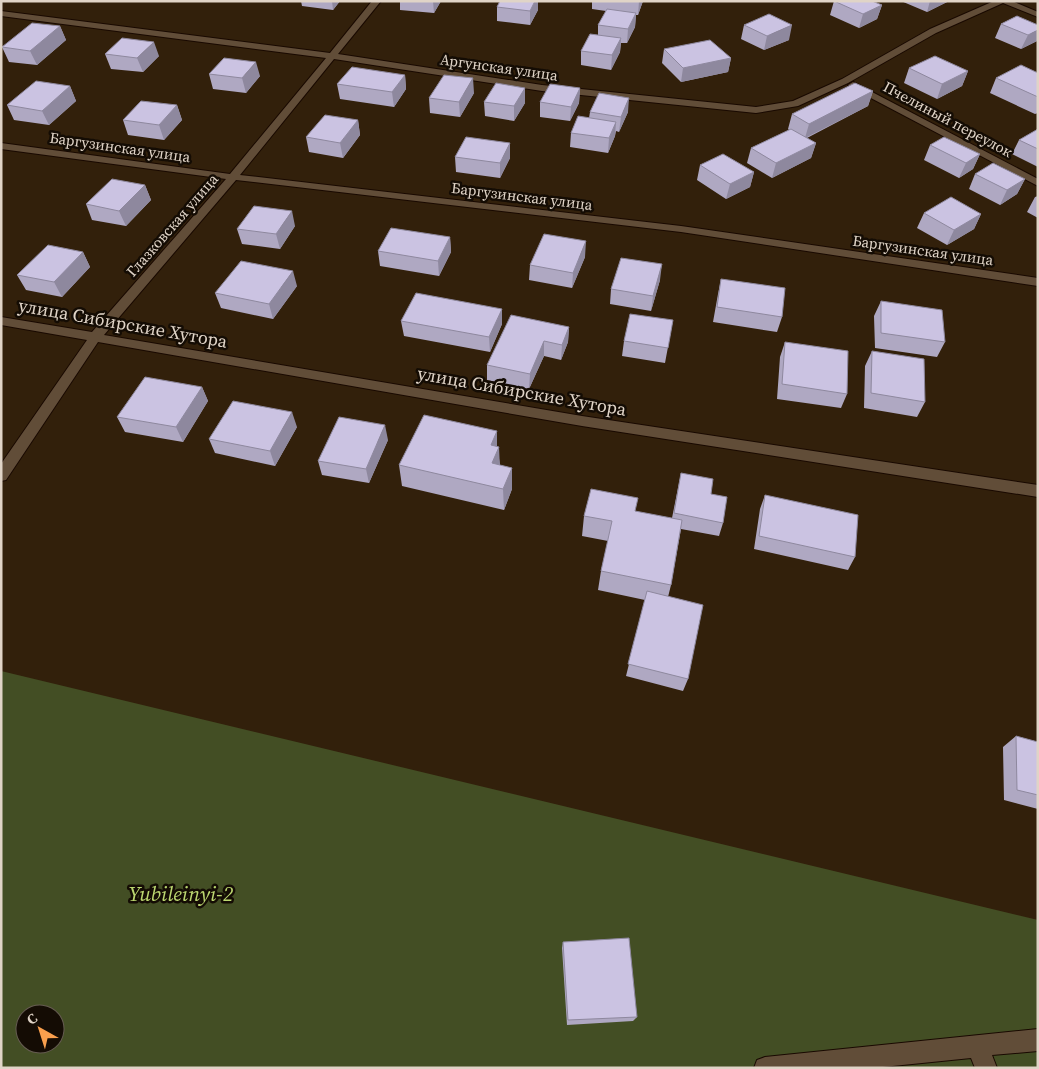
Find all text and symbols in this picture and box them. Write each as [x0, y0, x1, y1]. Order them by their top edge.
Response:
street label: Аргунская улица [439, 48, 560, 86]
street label: Пчелиный переулок [880, 76, 1017, 162]
street label: Баргузинская улица [48, 127, 192, 167]
street label: Глазковская улица [121, 169, 223, 281]
street label: Баргузинская улица [450, 177, 594, 215]
street label: Баргузинская улица [851, 230, 995, 270]
street label: улица Сибирские Хутора [17, 292, 230, 354]
street label: улица Сибирские Хутора [416, 360, 629, 422]
park label: Yubileinyi-2 [128, 879, 234, 908]
north arrow [15, 1004, 65, 1054]
text: С [22, 1008, 42, 1029]

